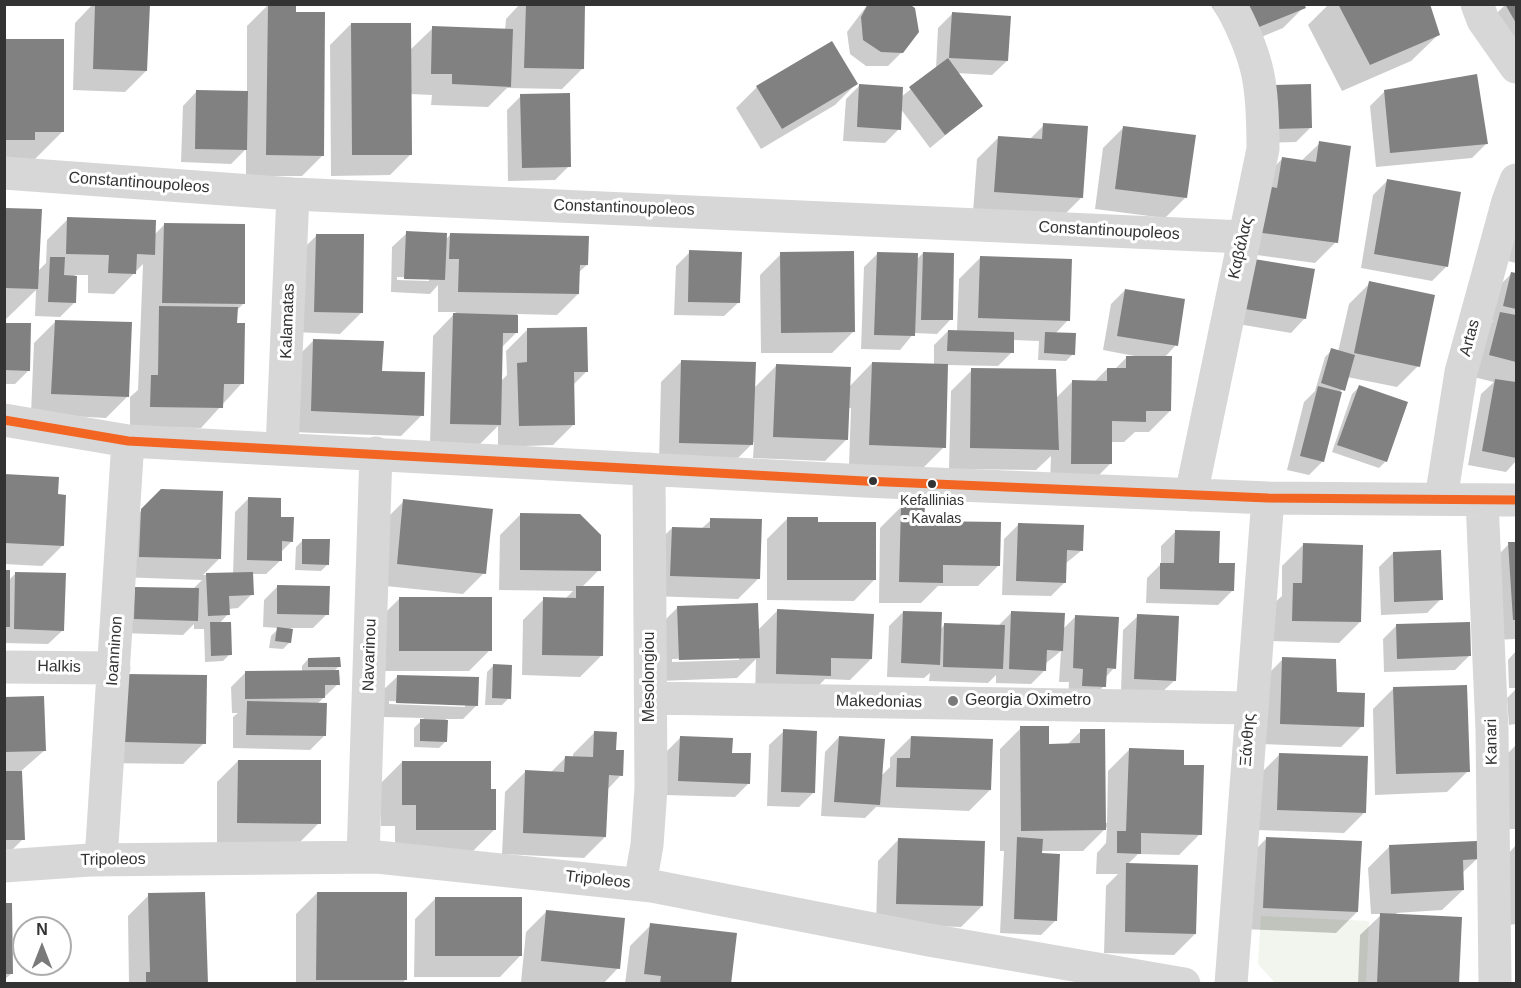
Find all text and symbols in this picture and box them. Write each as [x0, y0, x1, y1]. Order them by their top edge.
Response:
street label: Constantinoupoleos [68, 168, 210, 198]
street label: Constantinoupoleos [553, 196, 695, 220]
street label: Καβάλας [1225, 215, 1257, 281]
street label: Constantinoupoleos [1038, 218, 1180, 244]
street label: Kalamatas [277, 283, 299, 359]
street label: Artas [1456, 317, 1484, 359]
unlabelled marker [867, 475, 879, 487]
marker: Kefallinias - Kavalas [926, 478, 938, 490]
place label: Kefallinias - Kavalas [900, 493, 964, 526]
street label: Ioanninon [103, 615, 127, 687]
street label: Navarinou [359, 618, 381, 692]
street label: Mesolongiou [640, 632, 660, 722]
street label: Halkis [37, 657, 81, 677]
place label: Georgia Oximetro [965, 691, 1091, 711]
street label: Makedonias [836, 692, 922, 712]
marker: Georgia Oximetro [946, 694, 960, 708]
street label: Ξάνθης [1237, 713, 1259, 767]
street label: Kanari [1482, 719, 1502, 765]
street label: Tripoleos [80, 850, 146, 870]
street label: Tripoleos [565, 867, 631, 893]
north arrow [12, 916, 72, 976]
text: N [36, 921, 48, 938]

